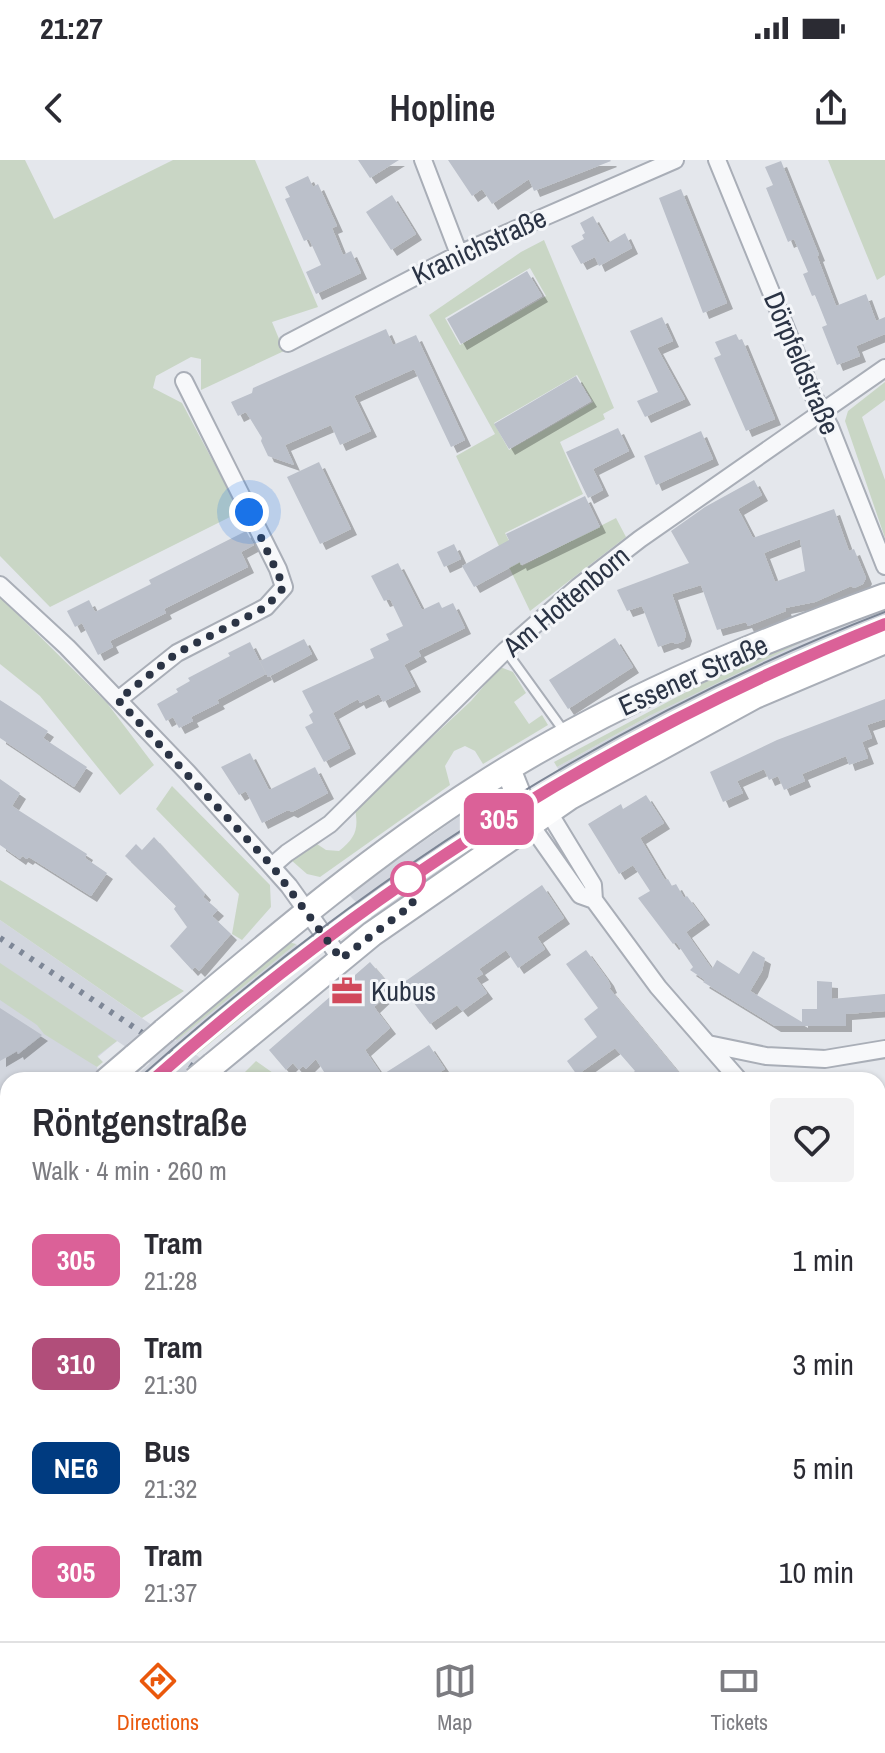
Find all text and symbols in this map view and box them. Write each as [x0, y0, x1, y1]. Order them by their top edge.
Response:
text: 21:27 [40, 8, 103, 48]
text: Hopline [389, 84, 496, 132]
icon: back [32, 86, 76, 130]
icon: share [809, 86, 853, 130]
street label: Kranichstraße [406, 198, 552, 294]
street label: Dörpfeldstraße [755, 286, 849, 440]
your location [229, 492, 269, 532]
street label: Am Hottenborn [494, 537, 637, 666]
street label: Essener Straße [612, 625, 774, 725]
line badge: 305 [453, 793, 545, 845]
text: 305 [480, 800, 518, 838]
unlabelled marker [391, 862, 425, 896]
place label: Kubus [371, 972, 436, 1010]
office icon: Kubus [330, 974, 364, 1008]
text: Röntgenstraße [32, 1097, 247, 1148]
button: heart [770, 1098, 854, 1182]
text: Walk · 4 min · 260 m [32, 1153, 227, 1188]
text: Tram [144, 1223, 203, 1263]
text: 1 min [792, 1240, 854, 1280]
text: 305 [57, 1241, 95, 1279]
text: 21:28 [144, 1263, 197, 1298]
text: Tram [144, 1327, 203, 1367]
text: 3 min [792, 1344, 854, 1384]
text: 310 [57, 1345, 95, 1383]
text: 21:30 [144, 1367, 197, 1402]
text: Bus [144, 1431, 190, 1471]
text: 5 min [792, 1448, 854, 1488]
text: NE6 [54, 1449, 98, 1487]
text: 21:32 [144, 1471, 197, 1506]
text: Tram [144, 1535, 203, 1575]
text: 10 min [779, 1552, 854, 1592]
text: 305 [57, 1553, 95, 1591]
text: 21:37 [144, 1575, 197, 1610]
tab: Directions [117, 1659, 199, 1737]
tab: Map [433, 1659, 477, 1737]
tab: Tickets [710, 1659, 768, 1737]

